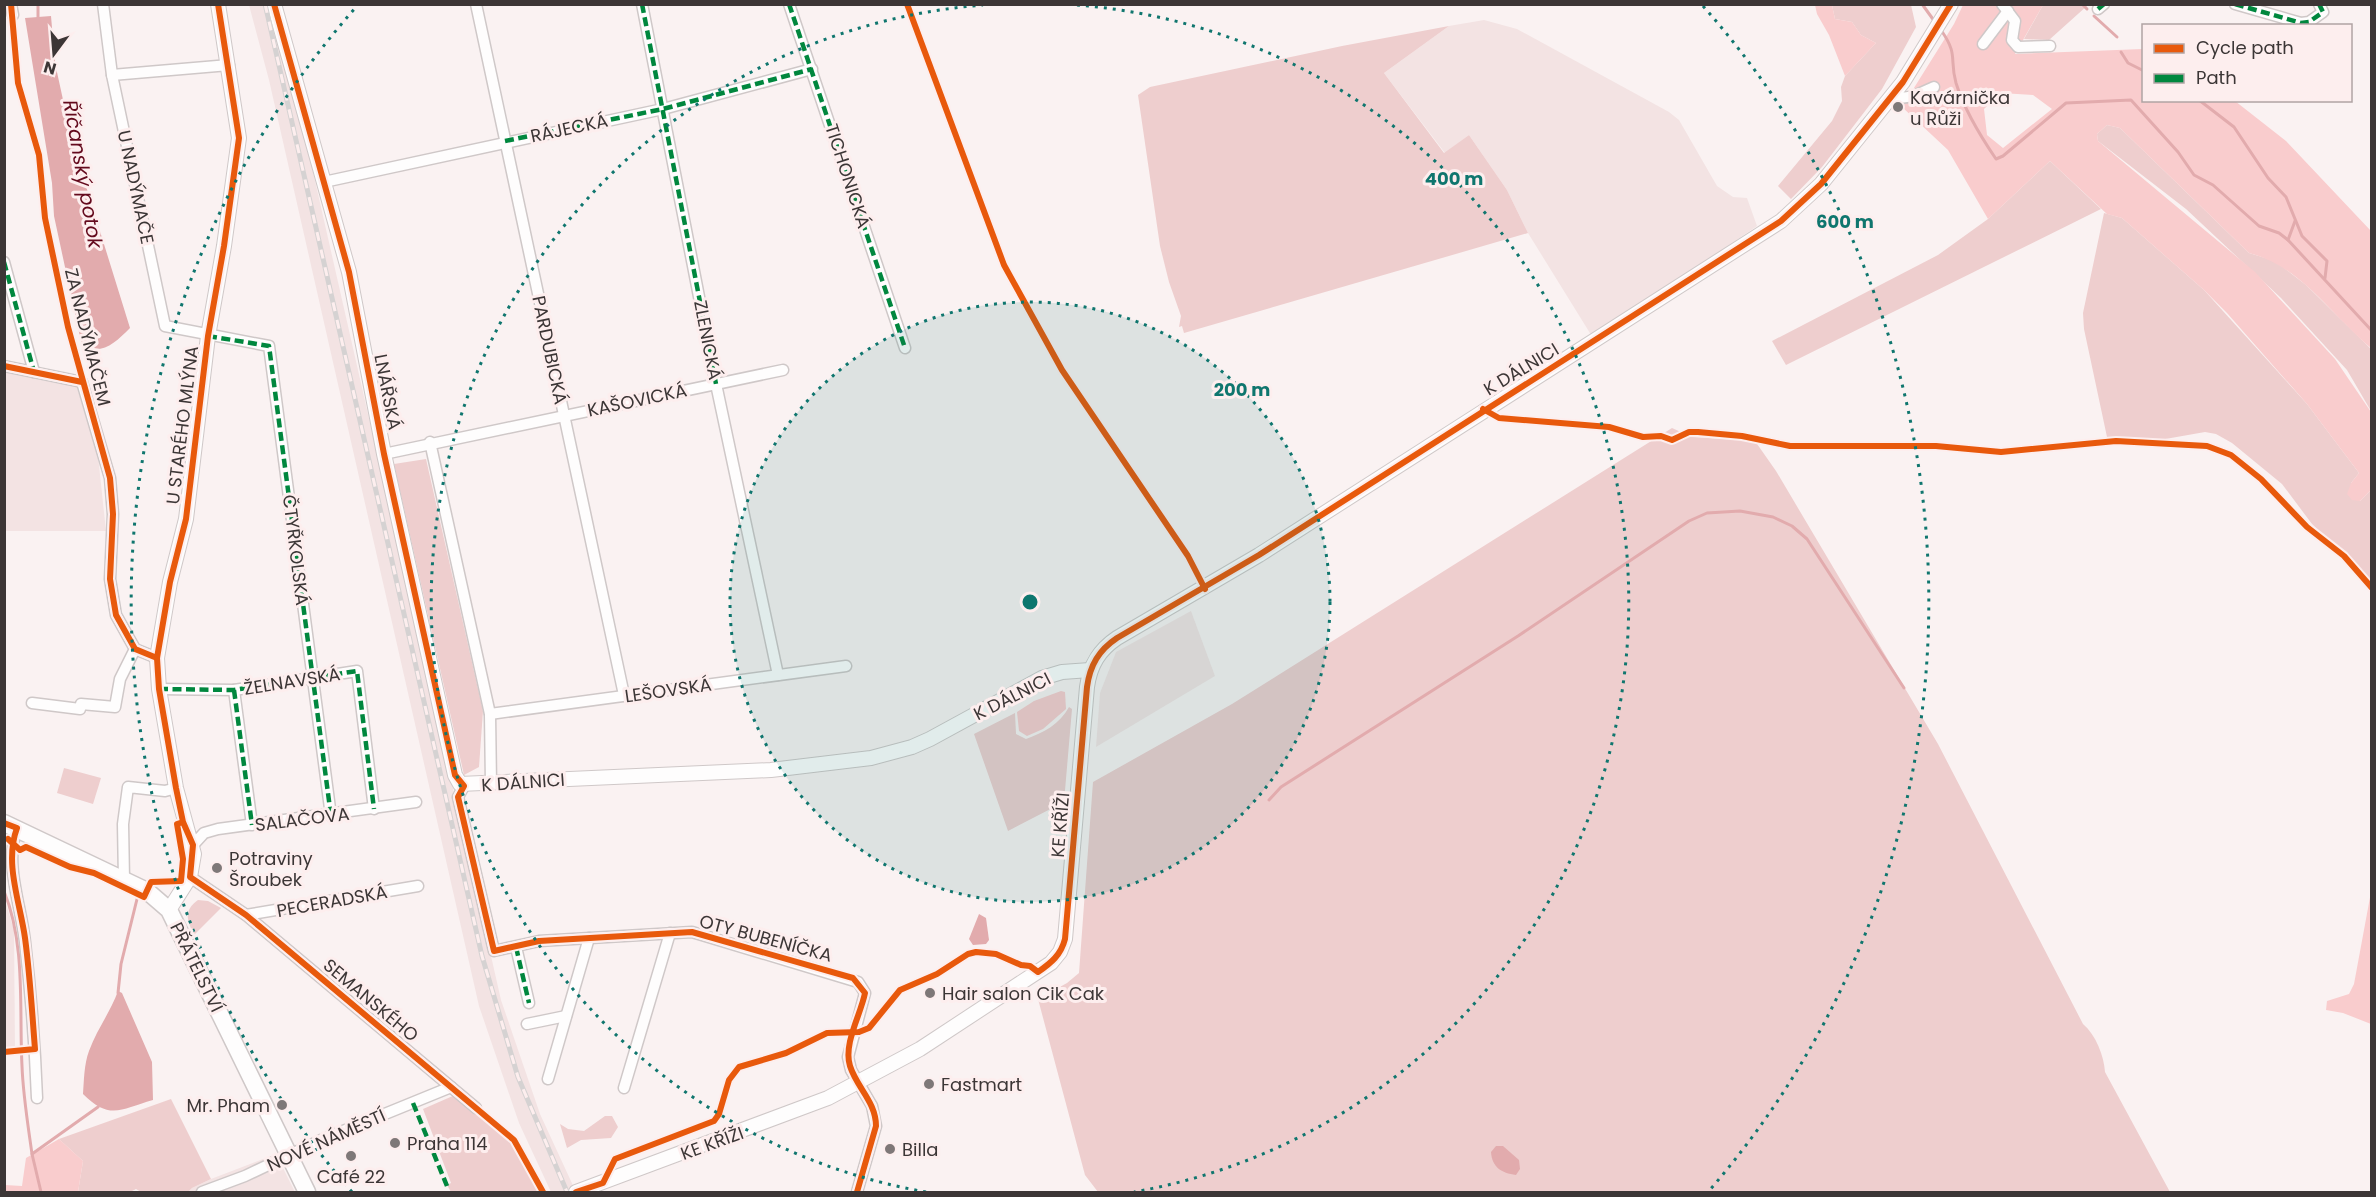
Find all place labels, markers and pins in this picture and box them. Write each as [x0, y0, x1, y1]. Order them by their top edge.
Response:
place label: Kavárnička u Růži [1910, 85, 2010, 131]
marker: Kavárnička u Růži [1891, 100, 1905, 114]
centre of rings [1020, 592, 1040, 612]
place label: Potraviny Šroubek [229, 846, 313, 892]
marker: Potraviny Šroubek [210, 861, 224, 875]
place label: Hair salon Cik Cak [942, 981, 1105, 1006]
marker: Hair salon Cik Cak [923, 986, 937, 1000]
place label: Fastmart [941, 1072, 1022, 1097]
marker: Fastmart [922, 1077, 936, 1091]
place label: Mr. Pham [187, 1093, 270, 1118]
marker: Mr. Pham [275, 1098, 289, 1112]
place label: Praha 114 [407, 1131, 488, 1156]
marker: Praha 114 [388, 1136, 402, 1150]
place label: Billa [902, 1137, 939, 1162]
marker: Billa [883, 1142, 897, 1156]
marker: Café 22 [344, 1149, 358, 1163]
place label: Café 22 [317, 1164, 385, 1189]

